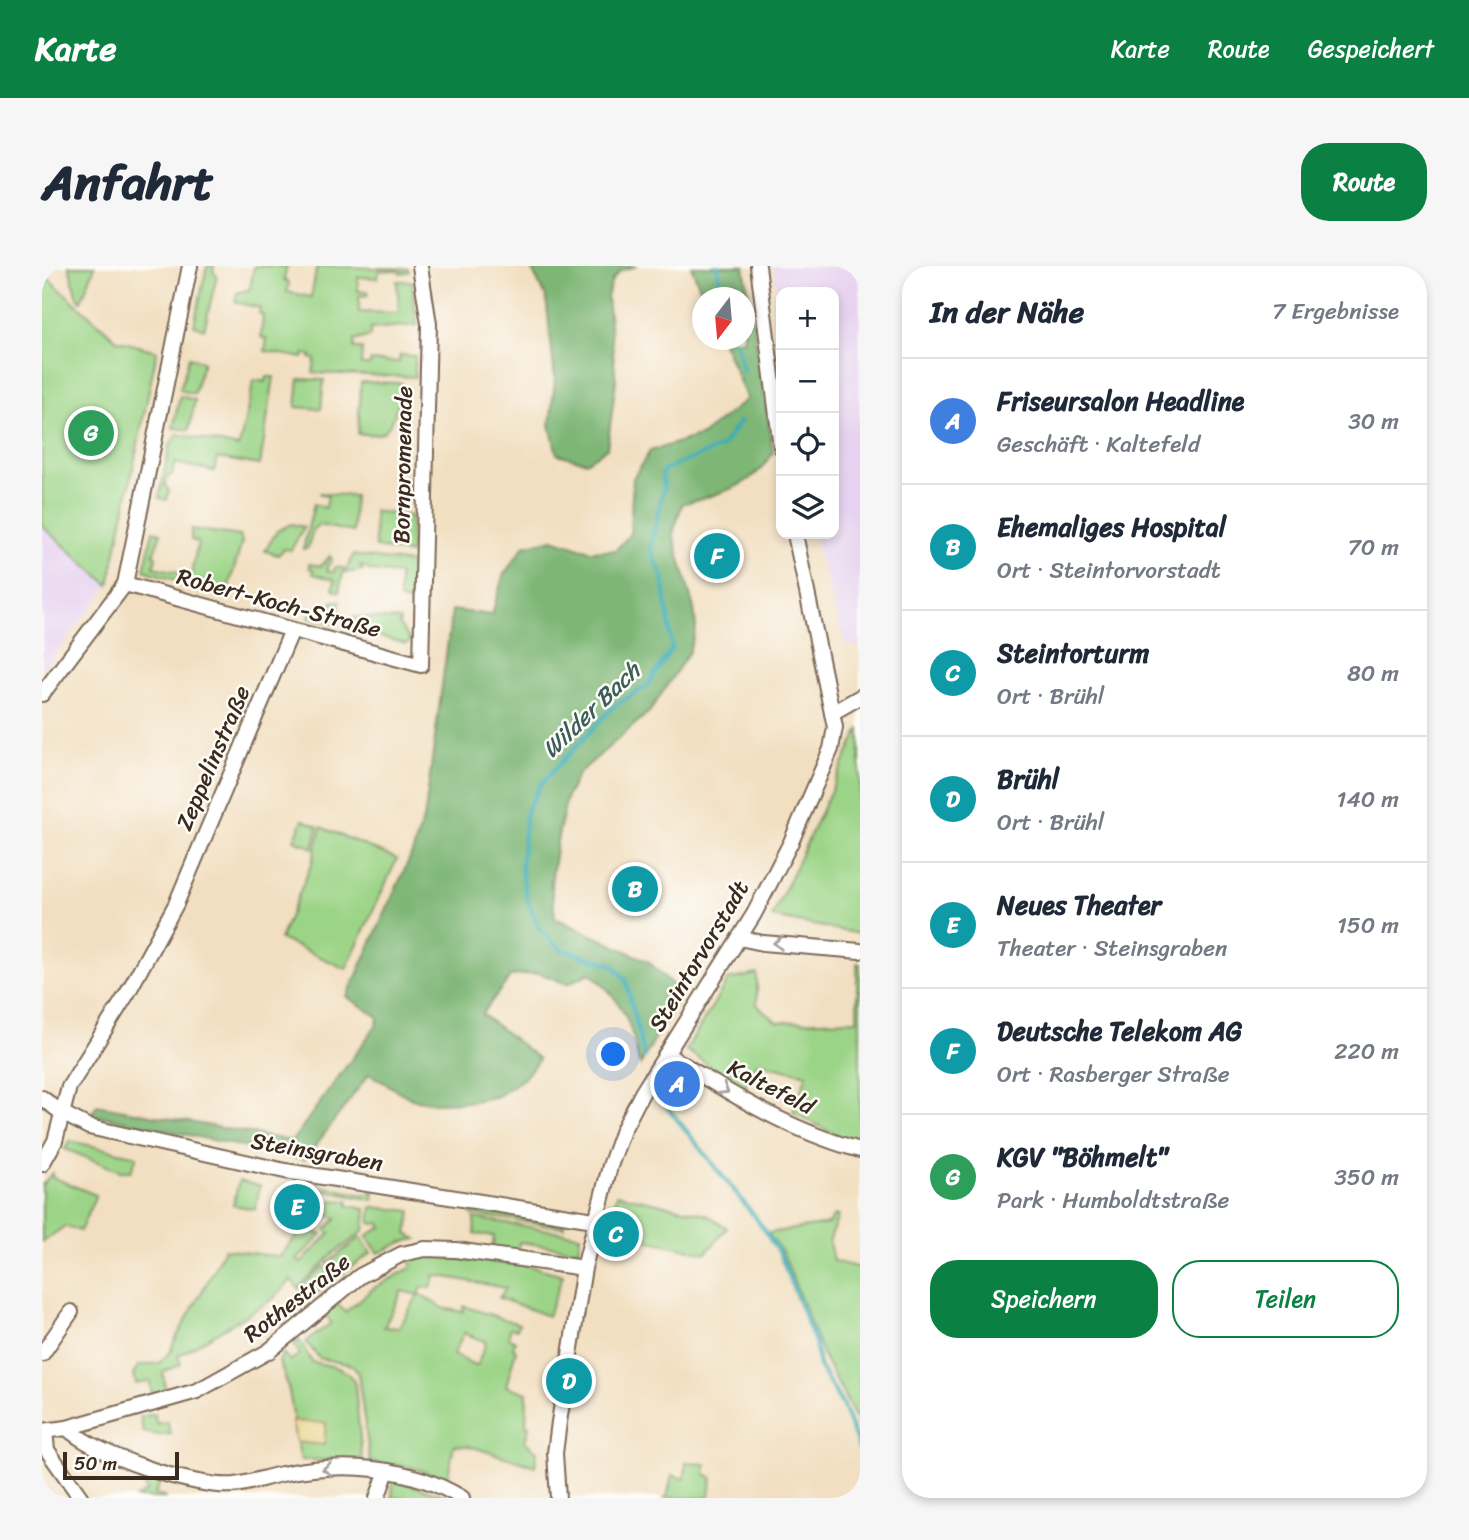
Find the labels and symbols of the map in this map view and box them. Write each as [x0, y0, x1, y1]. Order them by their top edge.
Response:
north arrow [692, 287, 755, 350]
street label: Bornpromenade [381, 385, 425, 544]
pin: G [68, 407, 114, 459]
pin: F [694, 530, 740, 582]
street label: Robert-Koch-Straße [172, 556, 386, 650]
water label: Wilder Bach [532, 650, 652, 768]
street label: Zeppelinstraße [164, 679, 262, 837]
pin: B [612, 863, 658, 915]
street label: Steintorvorstadt [637, 872, 761, 1040]
one-way arrow [772, 936, 783, 951]
your location [596, 1037, 630, 1071]
street label: Kaltefeld [720, 1047, 824, 1127]
pin: A [654, 1058, 700, 1110]
one-way arrow [716, 1081, 729, 1094]
street label: Steinsgraben [248, 1120, 386, 1184]
pin: E [274, 1181, 320, 1233]
pin: C [593, 1208, 639, 1260]
street label: Rothestraße [234, 1242, 360, 1353]
pin: D [546, 1355, 592, 1407]
scale bar [63, 1449, 178, 1481]
one-way arrow [321, 1462, 332, 1477]

